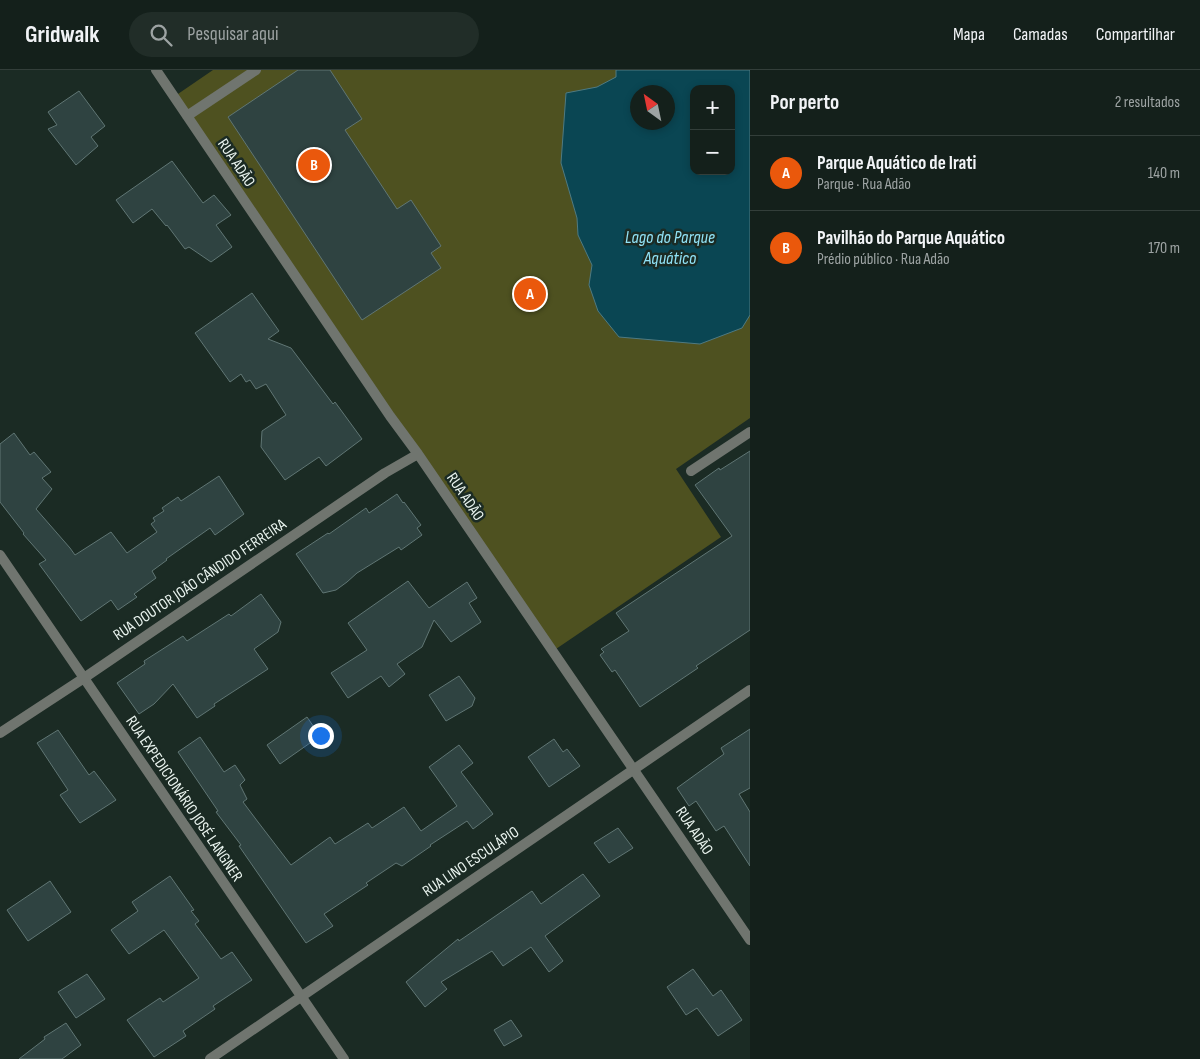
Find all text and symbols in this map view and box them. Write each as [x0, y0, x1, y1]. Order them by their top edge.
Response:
search box [129, 12, 479, 57]
text: Gridwalk [25, 20, 99, 49]
icon: search [147, 21, 175, 49]
text: Pesquisar aqui [187, 23, 278, 46]
text: Mapa [953, 24, 985, 45]
text: Camadas [1013, 24, 1068, 45]
text: Compartilhar [1096, 24, 1175, 45]
north arrow [630, 85, 675, 130]
map controls [690, 85, 735, 175]
button: + [690, 85, 735, 130]
text: Por perto [770, 90, 839, 115]
text: 2 resultados [1115, 93, 1180, 112]
button: − [690, 130, 735, 175]
street label: RUA ADÃO [213, 135, 259, 191]
pin: B [298, 146, 330, 184]
text: Parque Aquático de Irati [817, 152, 976, 175]
text: A [782, 164, 790, 183]
text: 140 m [1148, 164, 1180, 183]
text: Parque · Rua Adão [817, 175, 911, 194]
water label: Lago do Parque Aquático [625, 227, 715, 269]
text: Pavilhão do Parque Aquático [817, 227, 1005, 250]
text: B [782, 239, 790, 258]
text: 170 m [1148, 239, 1180, 258]
text: Prédio público · Rua Adão [817, 250, 950, 269]
pin: A [514, 275, 546, 313]
street label: RUA ADÃO [442, 469, 488, 525]
street label: RUA DOUTOR JOÃO CÂNDIDO FERREIRA [110, 515, 290, 645]
street label: RUA EXPEDICIONÁRIO JOSÉ LANGNER [121, 713, 247, 885]
your location [308, 723, 334, 749]
street label: RUA ADÃO [671, 803, 717, 859]
street label: RUA LINO ESCULÁPIO [419, 823, 523, 901]

